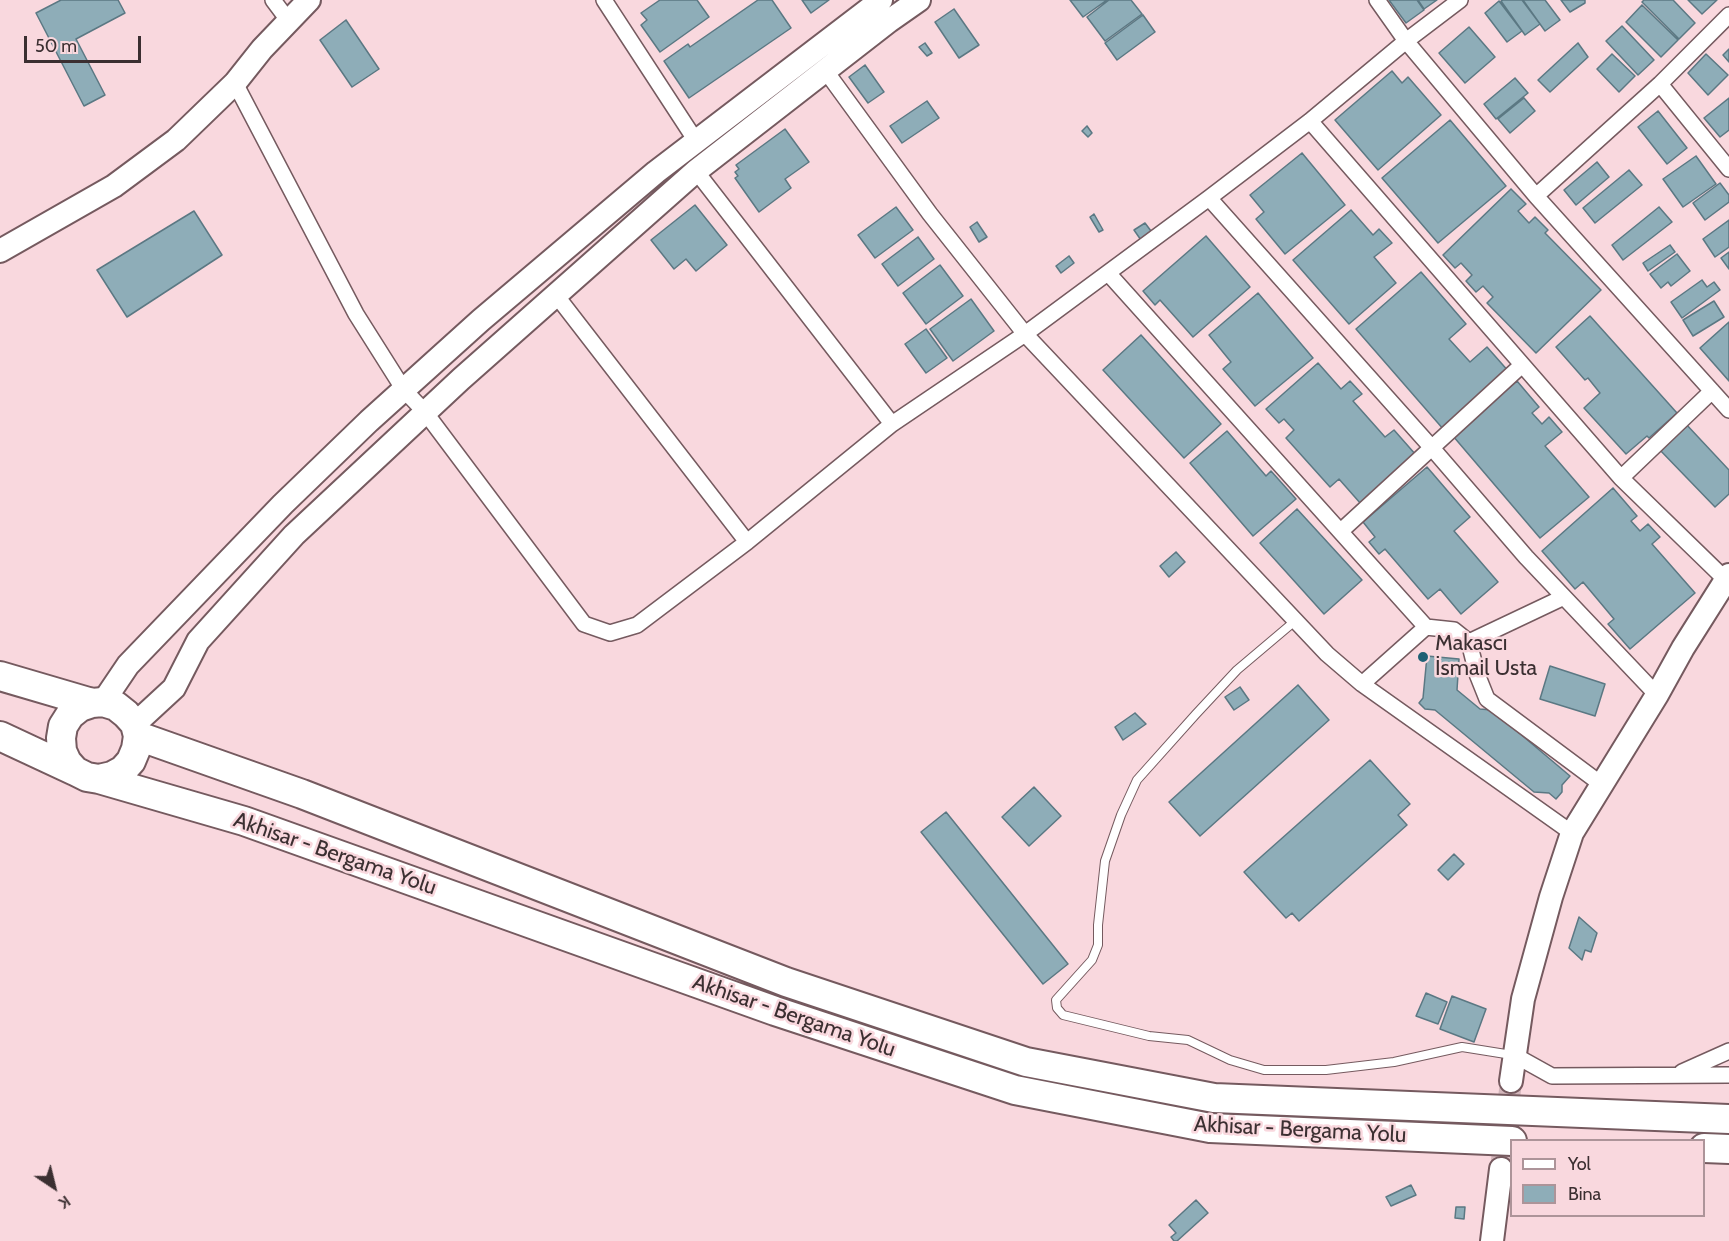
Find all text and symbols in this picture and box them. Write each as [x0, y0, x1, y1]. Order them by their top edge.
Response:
scale bar [27, 24, 144, 62]
text: 50 m [35, 35, 77, 57]
place label: Makascı İsmail Usta [1435, 631, 1537, 682]
marker: Makascı İsmail Usta [1416, 650, 1430, 664]
street label: Akhisar - Bergama Yolu [230, 807, 440, 901]
street label: Akhisar - Bergama Yolu [689, 969, 899, 1063]
street label: Akhisar - Bergama Yolu [1193, 1111, 1407, 1149]
legend [1510, 1139, 1705, 1217]
text: Yol [1568, 1153, 1591, 1175]
north arrow [24, 1157, 84, 1217]
text: Bina [1568, 1183, 1601, 1205]
text: K [55, 1191, 74, 1213]

